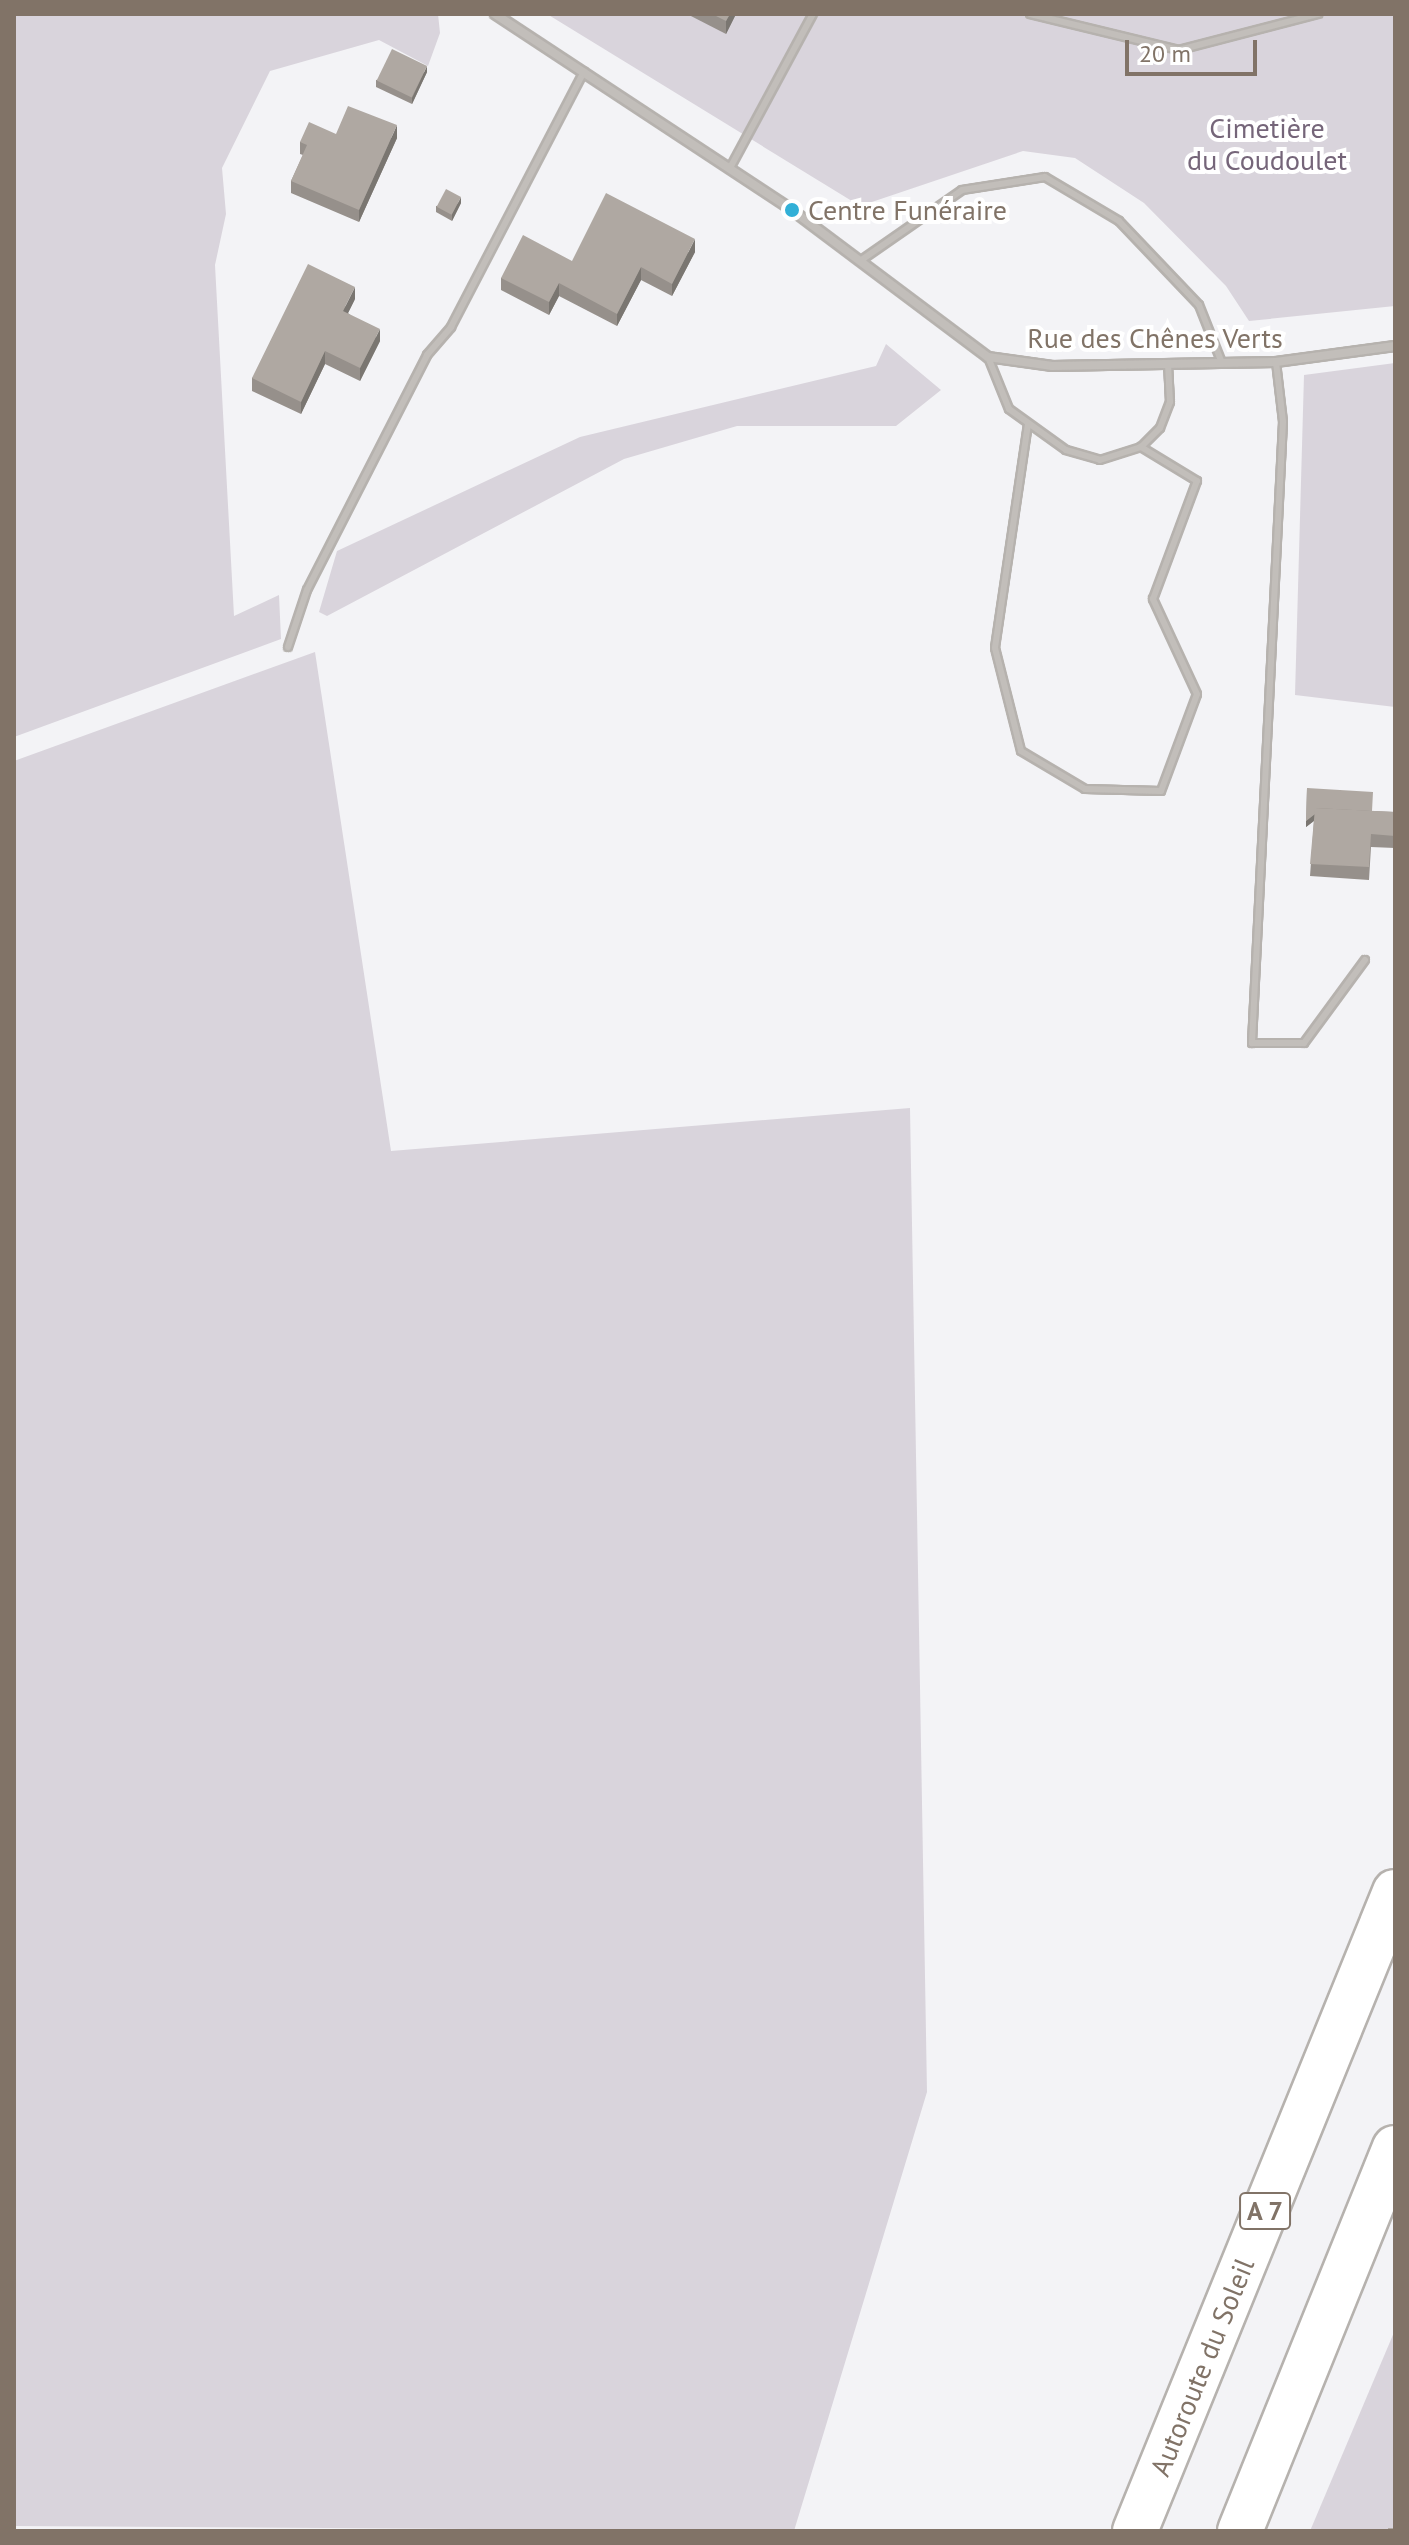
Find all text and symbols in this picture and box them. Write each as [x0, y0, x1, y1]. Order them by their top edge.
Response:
scale bar [1129, 24, 1261, 74]
text: 20 m [1139, 38, 1191, 69]
park label: Cimetière du Coudoulet [1187, 111, 1347, 177]
place label: Centre Funéraire [808, 193, 1007, 227]
marker: Centre Funéraire [783, 201, 801, 219]
street label: Rue des Chênes Verts [1027, 321, 1283, 355]
road number: A 7 [1237, 2189, 1293, 2233]
street label: Autoroute du Soleil [1143, 2253, 1261, 2481]

